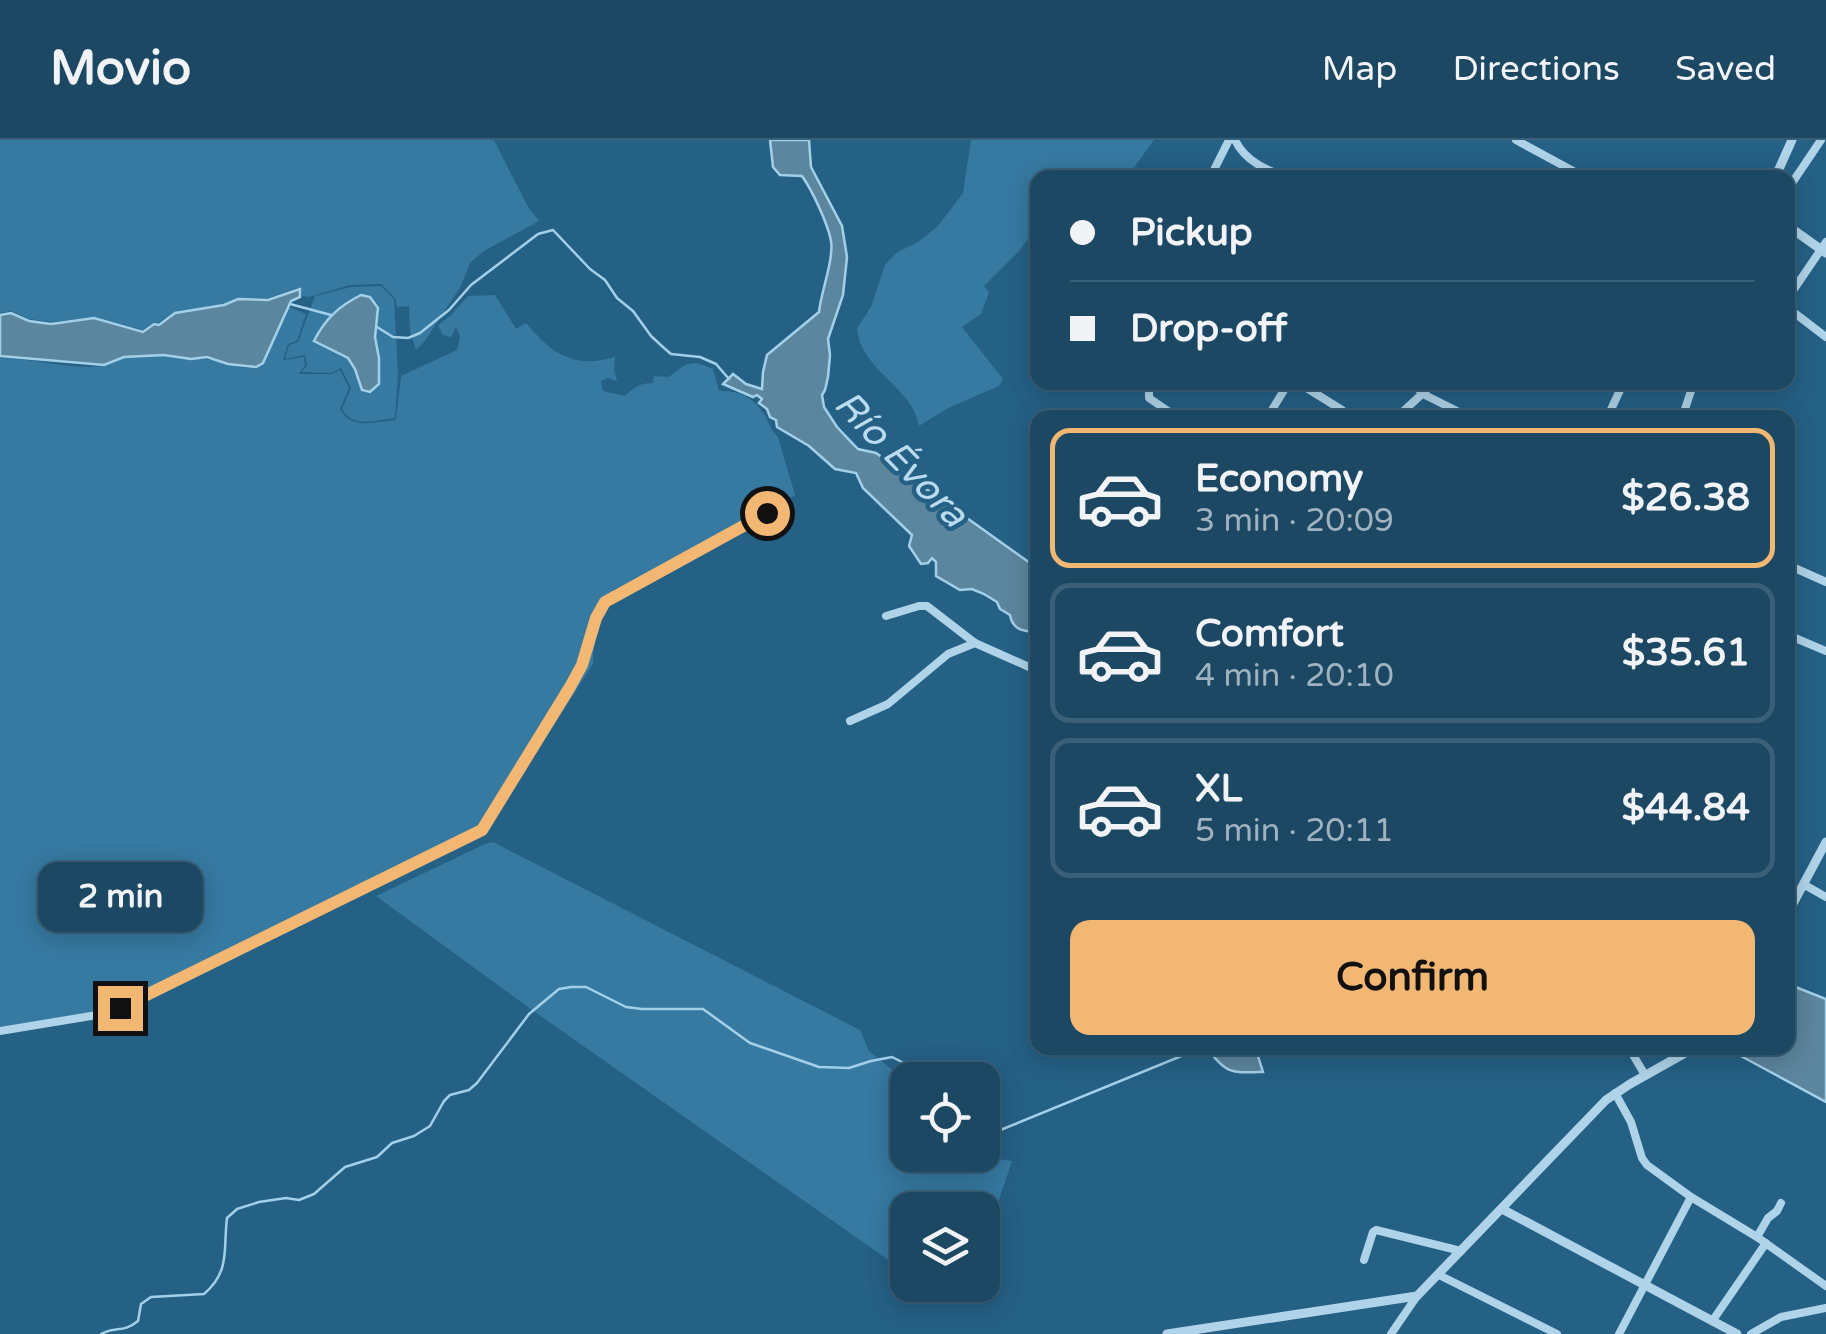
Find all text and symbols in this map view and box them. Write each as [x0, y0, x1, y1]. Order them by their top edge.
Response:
text: Movio [50, 40, 191, 98]
text: Map [1322, 48, 1397, 90]
text: Directions [1452, 48, 1620, 90]
text: Saved [1675, 48, 1776, 90]
text: Pickup [1130, 210, 1253, 256]
text: Drop-off [1130, 306, 1287, 352]
water label: Río Évora [825, 381, 978, 538]
icon: car [1075, 453, 1165, 543]
text: Economy [1195, 456, 1363, 502]
text: $26.38 [1621, 475, 1750, 521]
route start [745, 491, 790, 536]
text: 3 min · 20:09 [1195, 502, 1394, 540]
icon: car [1075, 608, 1165, 698]
text: Comfort [1195, 611, 1344, 657]
text: $35.61 [1622, 630, 1750, 676]
text: 4 min · 20:10 [1195, 657, 1394, 695]
icon: car [1075, 763, 1165, 853]
text: XL [1195, 766, 1242, 812]
text: $44.84 [1621, 785, 1750, 831]
text: 5 min · 20:11 [1195, 812, 1394, 850]
callout: 2 min [38, 863, 202, 933]
text: 2 min [78, 878, 163, 916]
button: Confirm [1070, 920, 1755, 1035]
route end [98, 986, 143, 1031]
map controls [890, 1062, 1000, 1302]
button: locate [890, 1062, 1000, 1172]
button: layers [890, 1192, 1000, 1302]

